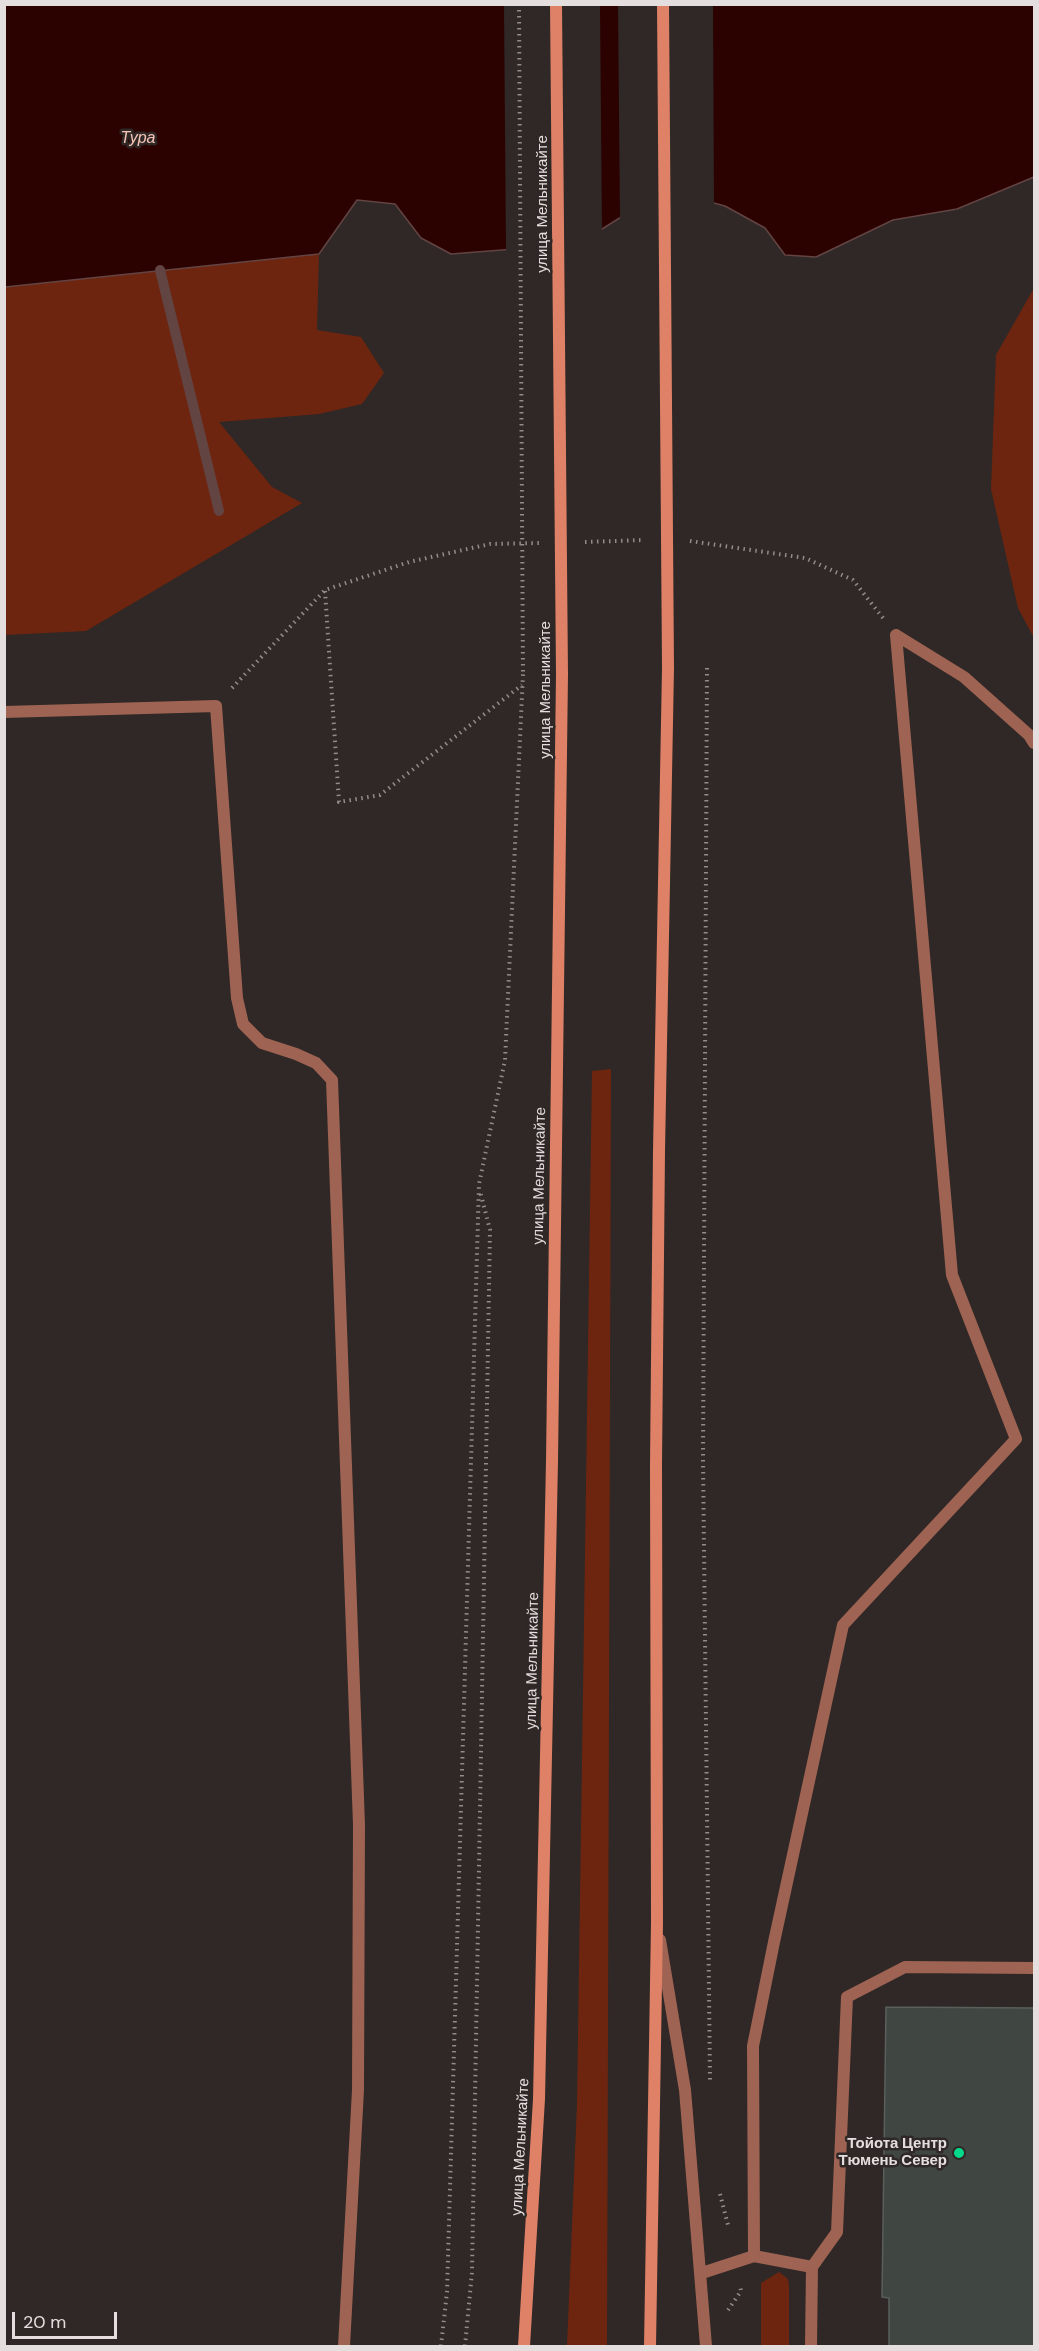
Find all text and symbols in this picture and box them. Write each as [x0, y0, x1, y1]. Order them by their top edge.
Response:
water label: Тура [120, 129, 156, 149]
street label: улица Мельникайте [534, 135, 552, 273]
street label: улица Мельникайте [537, 621, 555, 759]
street label: улица Мельникайте [530, 1107, 550, 1245]
street label: улица Мельникайте [523, 1592, 543, 1730]
street label: улица Мельникайте [508, 2078, 534, 2216]
place label: Тойота Центр Тюмень Север [838, 2135, 947, 2170]
marker: Тойота Центр Тюмень Север [952, 2146, 966, 2160]
scale bar [15, 2300, 120, 2338]
text: 20 m [23, 2310, 66, 2334]

